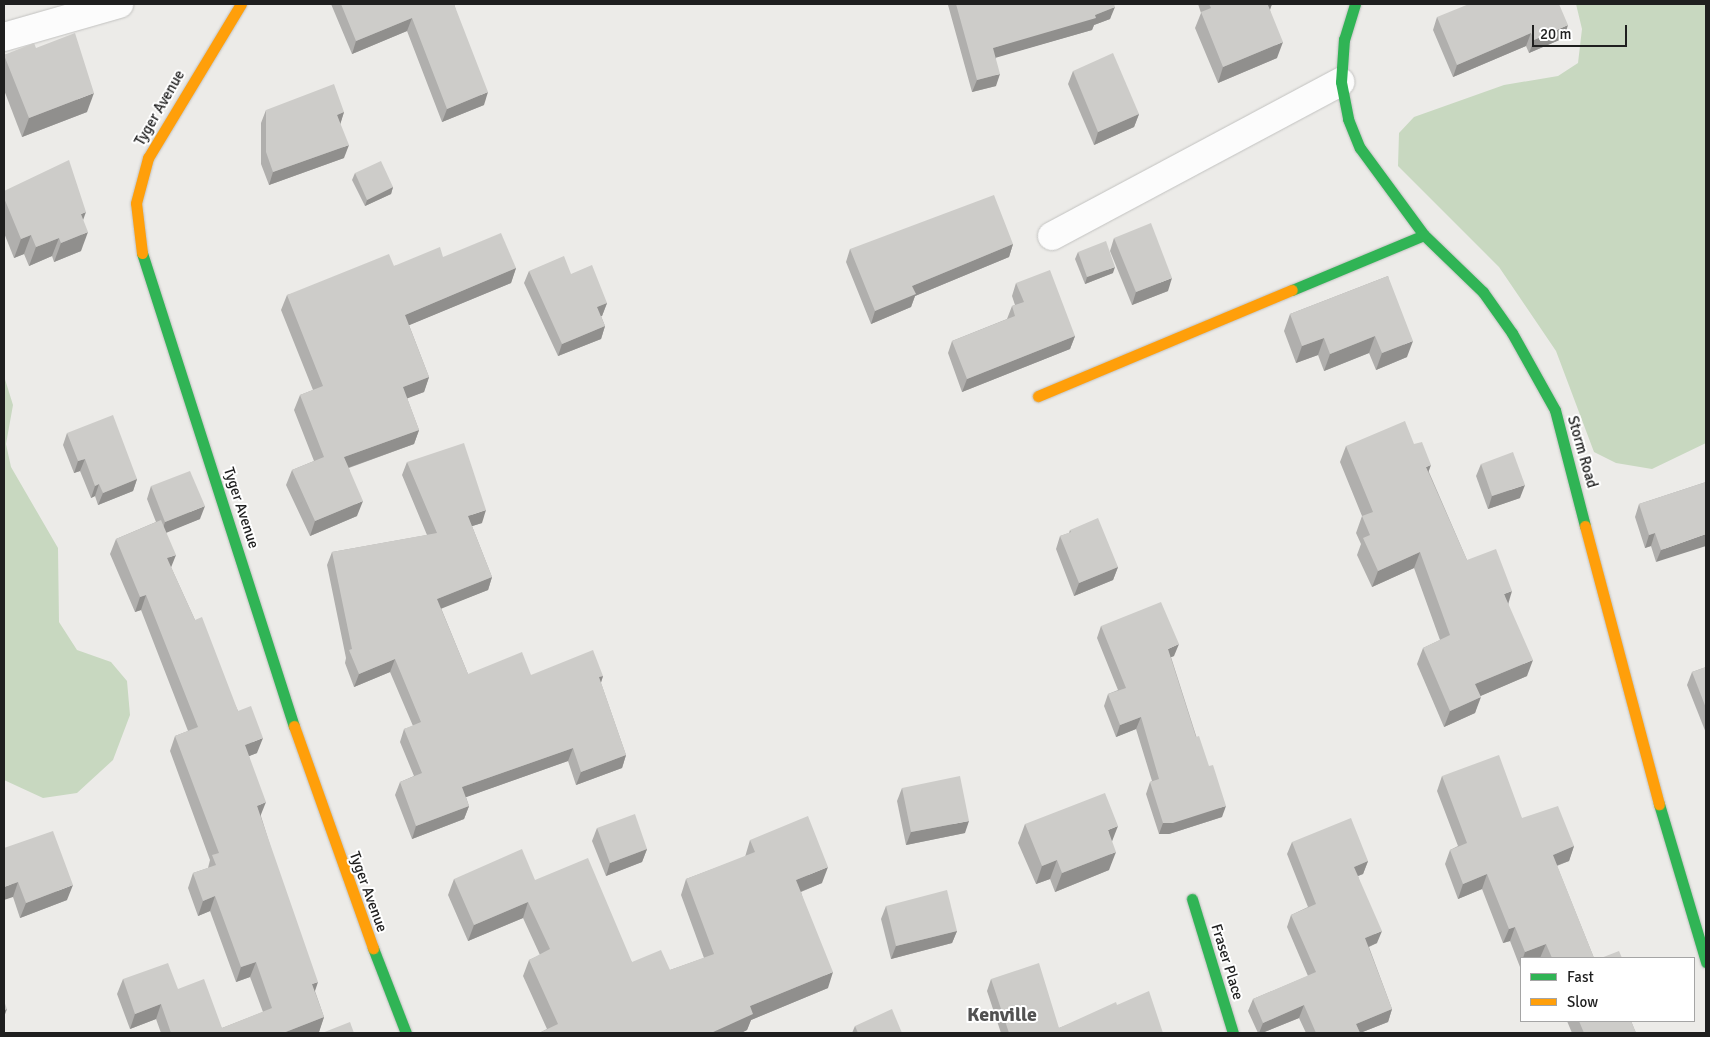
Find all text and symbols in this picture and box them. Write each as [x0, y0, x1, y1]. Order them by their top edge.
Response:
scale bar [1535, 15, 1630, 47]
text: 20 m [1540, 25, 1571, 43]
street label: Tyger Avenue [131, 67, 189, 149]
street label: Storm Road [1563, 414, 1601, 490]
street label: Tyger Avenue [219, 465, 263, 551]
street label: Tyger Avenue [345, 849, 391, 935]
street label: Fraser Place [1207, 922, 1247, 1002]
legend [1520, 957, 1695, 1022]
text: Fast [1567, 968, 1594, 986]
text: Slow [1567, 993, 1598, 1011]
district label: Kenville [967, 1002, 1037, 1026]

